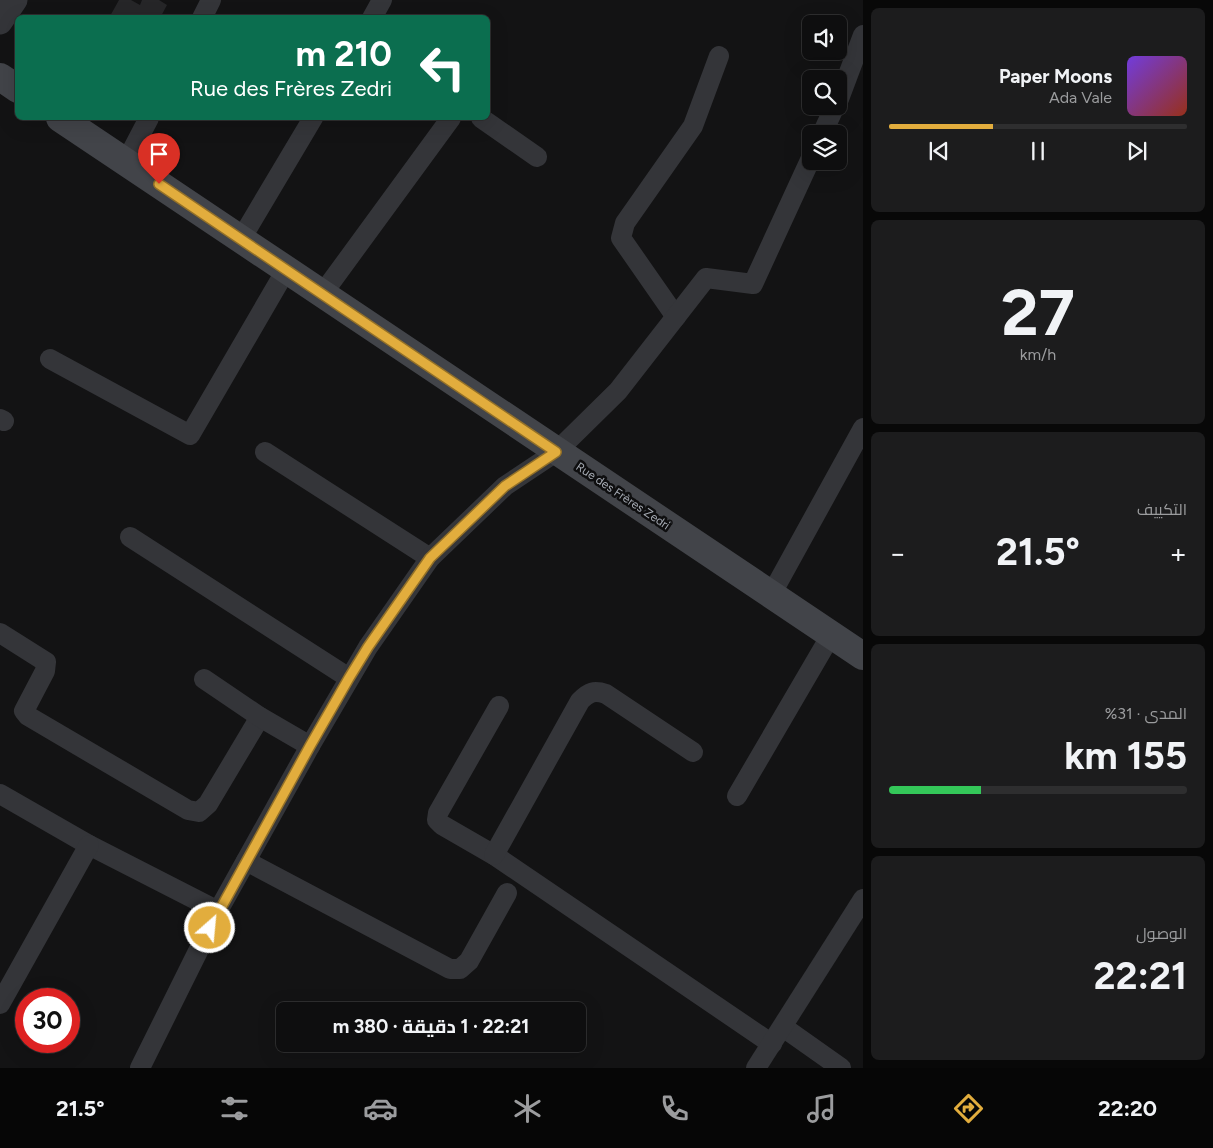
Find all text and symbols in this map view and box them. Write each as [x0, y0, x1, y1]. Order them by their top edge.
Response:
map controls [802, 15, 847, 170]
button: sound [802, 15, 847, 60]
text: 210 m [295, 33, 392, 75]
icon: left [410, 35, 475, 100]
text: Paper Moons [999, 65, 1112, 88]
button: search [802, 70, 847, 115]
text: Rue des Frères Zedri [190, 75, 392, 102]
text: Ada Vale [1049, 88, 1112, 107]
button: layers [802, 125, 847, 170]
pin [138, 133, 180, 184]
icon: previous [925, 137, 953, 165]
icon: pause [1024, 137, 1052, 165]
icon: next [1123, 137, 1151, 165]
icon: arrive [145, 140, 173, 168]
text: 27 [1001, 273, 1075, 351]
text: km/h [1020, 345, 1056, 364]
street label: Rue des Frères Zedri [573, 459, 673, 533]
text: التكييف [1137, 500, 1187, 519]
text: 21.5° [996, 529, 1080, 575]
text: − [889, 536, 906, 570]
text: + [1170, 536, 1187, 570]
text: المدى · 31% [1105, 704, 1187, 723]
text: 155 km [1064, 733, 1187, 779]
position arrow [183, 901, 235, 953]
text: الوصول [1136, 924, 1187, 943]
text: 22:21 [1094, 953, 1187, 999]
speed limit sign: 30 [15, 988, 80, 1053]
text: 22:21 · 1 دقيقة · 380 m [333, 1015, 529, 1038]
icon: filters [217, 1091, 252, 1126]
icon: car [363, 1091, 398, 1126]
icon: climate [510, 1091, 545, 1126]
icon: phone [657, 1091, 692, 1126]
icon: music [804, 1091, 839, 1126]
icon: directions [951, 1091, 986, 1126]
text: 21.5° [56, 1095, 105, 1122]
text: 22:20 [1098, 1095, 1157, 1122]

